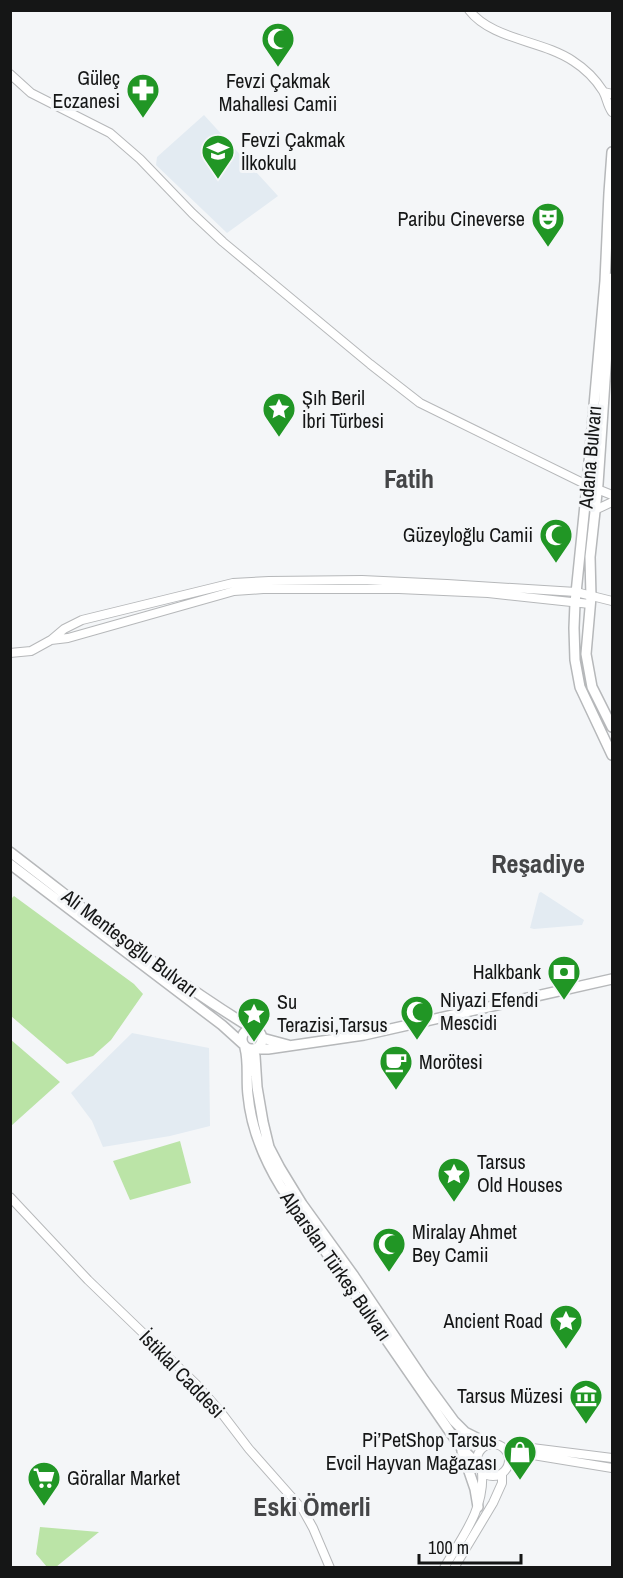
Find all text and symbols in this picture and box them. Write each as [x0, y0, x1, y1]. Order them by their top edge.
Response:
mosque icon: Fevzi Çakmak Mahallesi Camii [260, 21, 296, 68]
place label: Güleç Eczanesi [53, 64, 120, 114]
place label: Fevzi Çakmak Mahallesi Camii [219, 67, 337, 117]
pharmacy icon: Güleç Eczanesi [125, 72, 161, 119]
place label: Fevzi Çakmak İlkokulu [241, 126, 346, 176]
school or university icon: Fevzi Çakmak İlkokulu [200, 133, 236, 180]
theatre icon: Paribu Cineverse [530, 201, 566, 248]
place label: Paribu Cineverse [397, 205, 525, 232]
place label: Şıh Beril İbri Türbesi [302, 384, 384, 434]
place icon: Şıh Beril İbri Türbesi [261, 391, 297, 438]
street label: Adana Bulvarı [571, 404, 607, 510]
district label: Fatih [384, 461, 434, 496]
mosque icon: Güzeyloğlu Camii [538, 517, 574, 564]
place label: Güzeyloğlu Camii [403, 521, 533, 548]
district label: Reşadiye [491, 846, 585, 881]
street label: Ali Menteşoğlu Bulvarı [56, 882, 204, 1003]
bank icon: Halkbank [546, 954, 582, 1001]
place label: Halkbank [473, 958, 542, 985]
place label: Niyazi Efendi Mescidi [440, 986, 538, 1036]
place label: Su Terazisi,Tarsus [277, 988, 388, 1038]
mosque icon: Niyazi Efendi Mescidi [399, 994, 435, 1041]
place icon: Su Terazisi,Tarsus [236, 996, 272, 1043]
cafe icon: Morötesi [378, 1044, 414, 1091]
place label: Morötesi [419, 1048, 483, 1075]
place label: Tarsus Old Houses [477, 1148, 563, 1198]
place icon: Tarsus Old Houses [436, 1156, 472, 1203]
street label: Alparslan Türkeş Bulvarı [274, 1185, 398, 1346]
place label: Miralay Ahmet Bey Camii [412, 1218, 517, 1268]
mosque icon: Miralay Ahmet Bey Camii [371, 1226, 407, 1273]
place icon: Ancient Road [548, 1303, 584, 1350]
place label: Ancient Road [443, 1307, 543, 1334]
street label: İstiklal Caddesi [134, 1324, 231, 1423]
museum icon: Tarsus Müzesi [568, 1378, 604, 1425]
place label: Tarsus Müzesi [457, 1382, 563, 1409]
place label: Pi’PetShop Tarsus Evcil Hayvan Mağazası [326, 1426, 497, 1476]
shop icon: Pi’PetShop Tarsus Evcil Hayvan Mağazası [502, 1434, 538, 1481]
supermarket icon: Görallar Market [26, 1460, 62, 1507]
place label: Görallar Market [67, 1464, 180, 1491]
district label: Eski Ömerli [253, 1489, 371, 1524]
scale bar [419, 1527, 521, 1565]
text: 100 m [428, 1535, 469, 1560]

